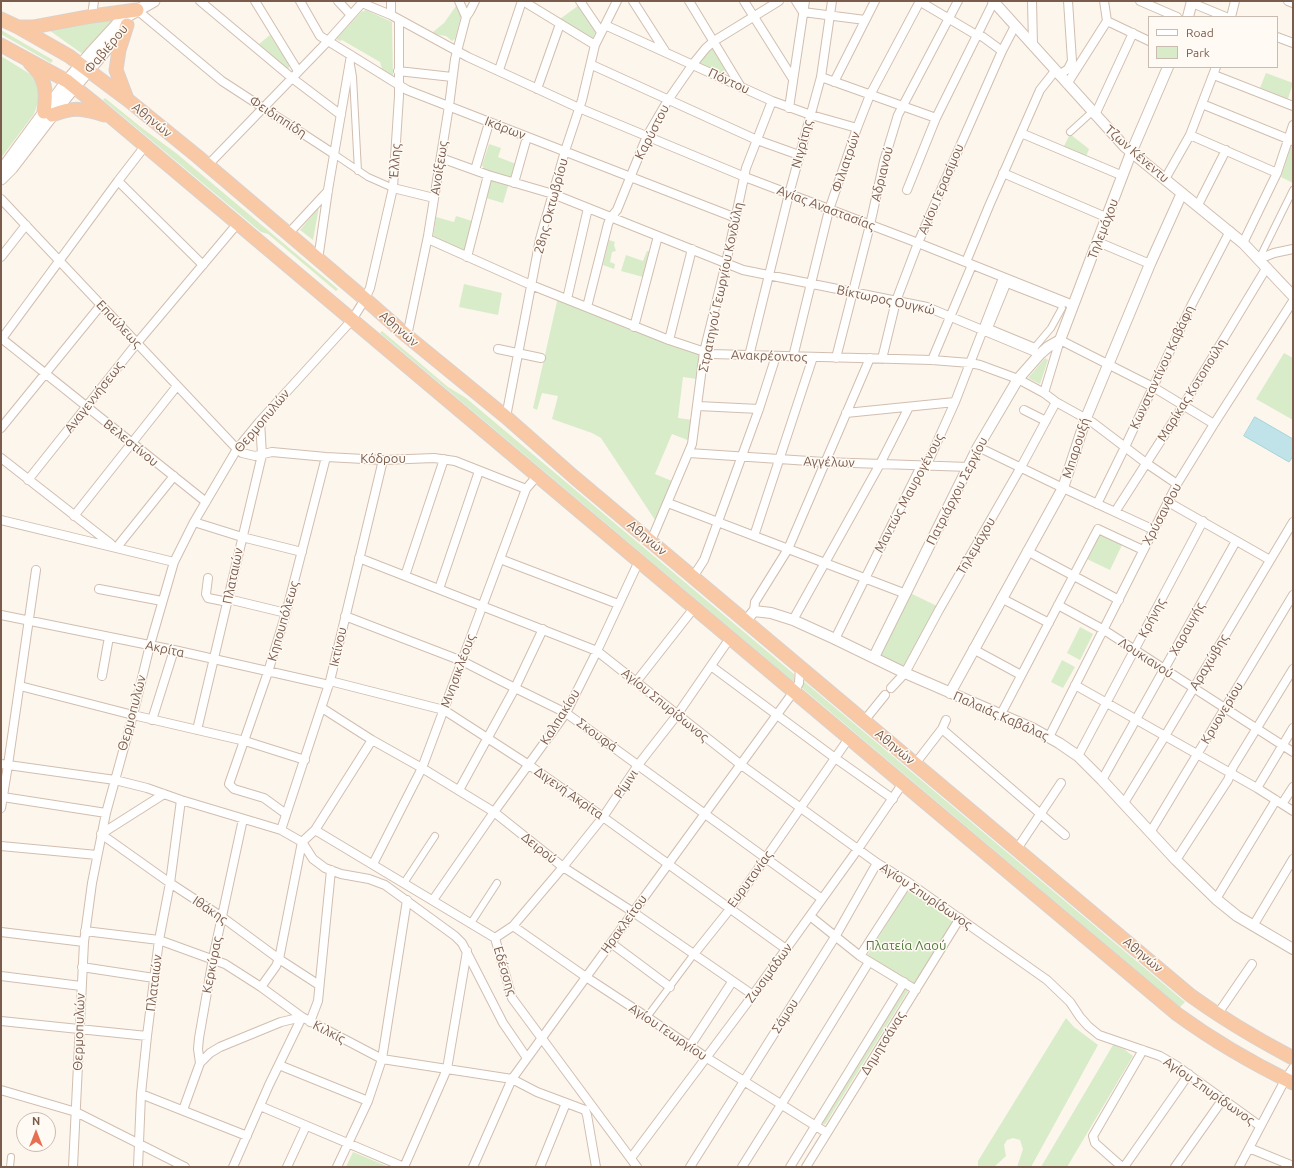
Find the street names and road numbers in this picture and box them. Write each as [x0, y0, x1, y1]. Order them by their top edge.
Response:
street label: Φαβιέρου [81, 21, 131, 77]
street label: Πόντου [706, 65, 752, 97]
street label: Φειδιππίδη [246, 93, 310, 141]
street label: Αθηνών [129, 99, 175, 141]
street label: Καρύστου [632, 102, 672, 162]
street label: Ικάρων [482, 113, 528, 143]
street label: Νιγρίτης [788, 118, 816, 170]
street label: Τζων Κένεντυ [1102, 122, 1172, 186]
street label: Φιλιατρών [828, 130, 864, 194]
street label: Ανοίξεως [427, 140, 451, 196]
street label: Αγίου Γερασίμου [915, 141, 967, 237]
street label: Έλλης [386, 143, 404, 179]
street label: Αδριανού [868, 145, 896, 203]
street label: 28ης Οκτωβρίου [531, 157, 571, 255]
street label: Αγίας Αναστασίας [775, 182, 877, 234]
street label: Τηλεμάχου [1084, 197, 1122, 261]
street label: Στρατηγού Γεωργίου Κονδύλη [695, 201, 747, 373]
street label: Βίκτωρος Ουγκώ [835, 282, 937, 318]
street label: Επαύλεως [93, 297, 145, 351]
street label: Κωνσταντίνου Καβάφη [1126, 303, 1198, 431]
street label: Αθηνών [376, 308, 422, 350]
street label: Μαρίκας Κοτοπούλη [1154, 336, 1230, 444]
street label: Ανακρέοντος [731, 347, 807, 365]
street label: Αναγεννήσεως [61, 358, 127, 436]
street label: Θερμοπυλών [231, 386, 293, 456]
street label: Βελεστίνου [100, 416, 162, 470]
street label: Μπαρουξή [1059, 416, 1093, 480]
street label: Μαντώς Μαυρογένους [871, 431, 947, 555]
street label: Πατριάρχου Σεργίου [923, 434, 991, 548]
street label: Κόδρου [360, 451, 406, 467]
street label: Αγγέλων [803, 453, 855, 471]
street label: Χρύσανθου [1139, 480, 1185, 548]
street label: Τηλεμάχου [953, 515, 999, 577]
street label: Αθηνών [624, 517, 670, 559]
street label: Πλαταιών [219, 546, 247, 606]
street label: Κηπουπόλεως [264, 579, 302, 663]
street label: Κρήνης [1135, 596, 1169, 640]
street label: Χαραυγής [1166, 600, 1208, 658]
street label: Ικτίνου [326, 626, 350, 668]
street label: Αραχώβης [1186, 631, 1232, 693]
street label: Μνησικλέους [437, 632, 479, 710]
street label: Λουκιανού [1116, 634, 1176, 682]
street label: Ακρίτα [144, 637, 186, 661]
street label: Αγίου Σπυρίδωνος [618, 665, 712, 745]
street label: Θερμοπυλών [114, 673, 150, 753]
street label: Κρυονερίου [1197, 679, 1247, 747]
street label: Καλπακίου [537, 686, 583, 748]
street label: Παλαιάς Καβάλας [951, 688, 1051, 744]
street label: Σκουφά [574, 715, 620, 755]
street label: Αθηνών [872, 726, 918, 768]
street label: Διγενή Ακρίτα [531, 763, 607, 823]
street label: Ρίμινι [611, 767, 641, 801]
street label: Δειρού [518, 829, 560, 867]
street label: Ευρυτανίας [724, 848, 776, 910]
street label: Αγίου Σπυρίδωνος [877, 860, 975, 932]
street label: Ηρακλείτου [598, 892, 650, 956]
street label: Ιθάκης [190, 893, 230, 927]
street label: Αθηνών [1120, 934, 1166, 976]
street label: Κερκύρας [199, 935, 225, 995]
street label: Ζωσιμάδων [742, 940, 796, 1006]
street label: Εδέσσης [490, 945, 520, 997]
street label: Πλαταιών [143, 954, 165, 1012]
street label: Θερμοπυλών [70, 993, 88, 1071]
street label: Σάμου [768, 996, 802, 1036]
street label: Αγίου Γεωργίου [626, 1000, 710, 1064]
street label: Δημητσάνας [857, 1008, 909, 1078]
street label: Κιλκίς [310, 1017, 348, 1047]
street label: Αγίου Σπυρίδωνος [1161, 1054, 1257, 1128]

